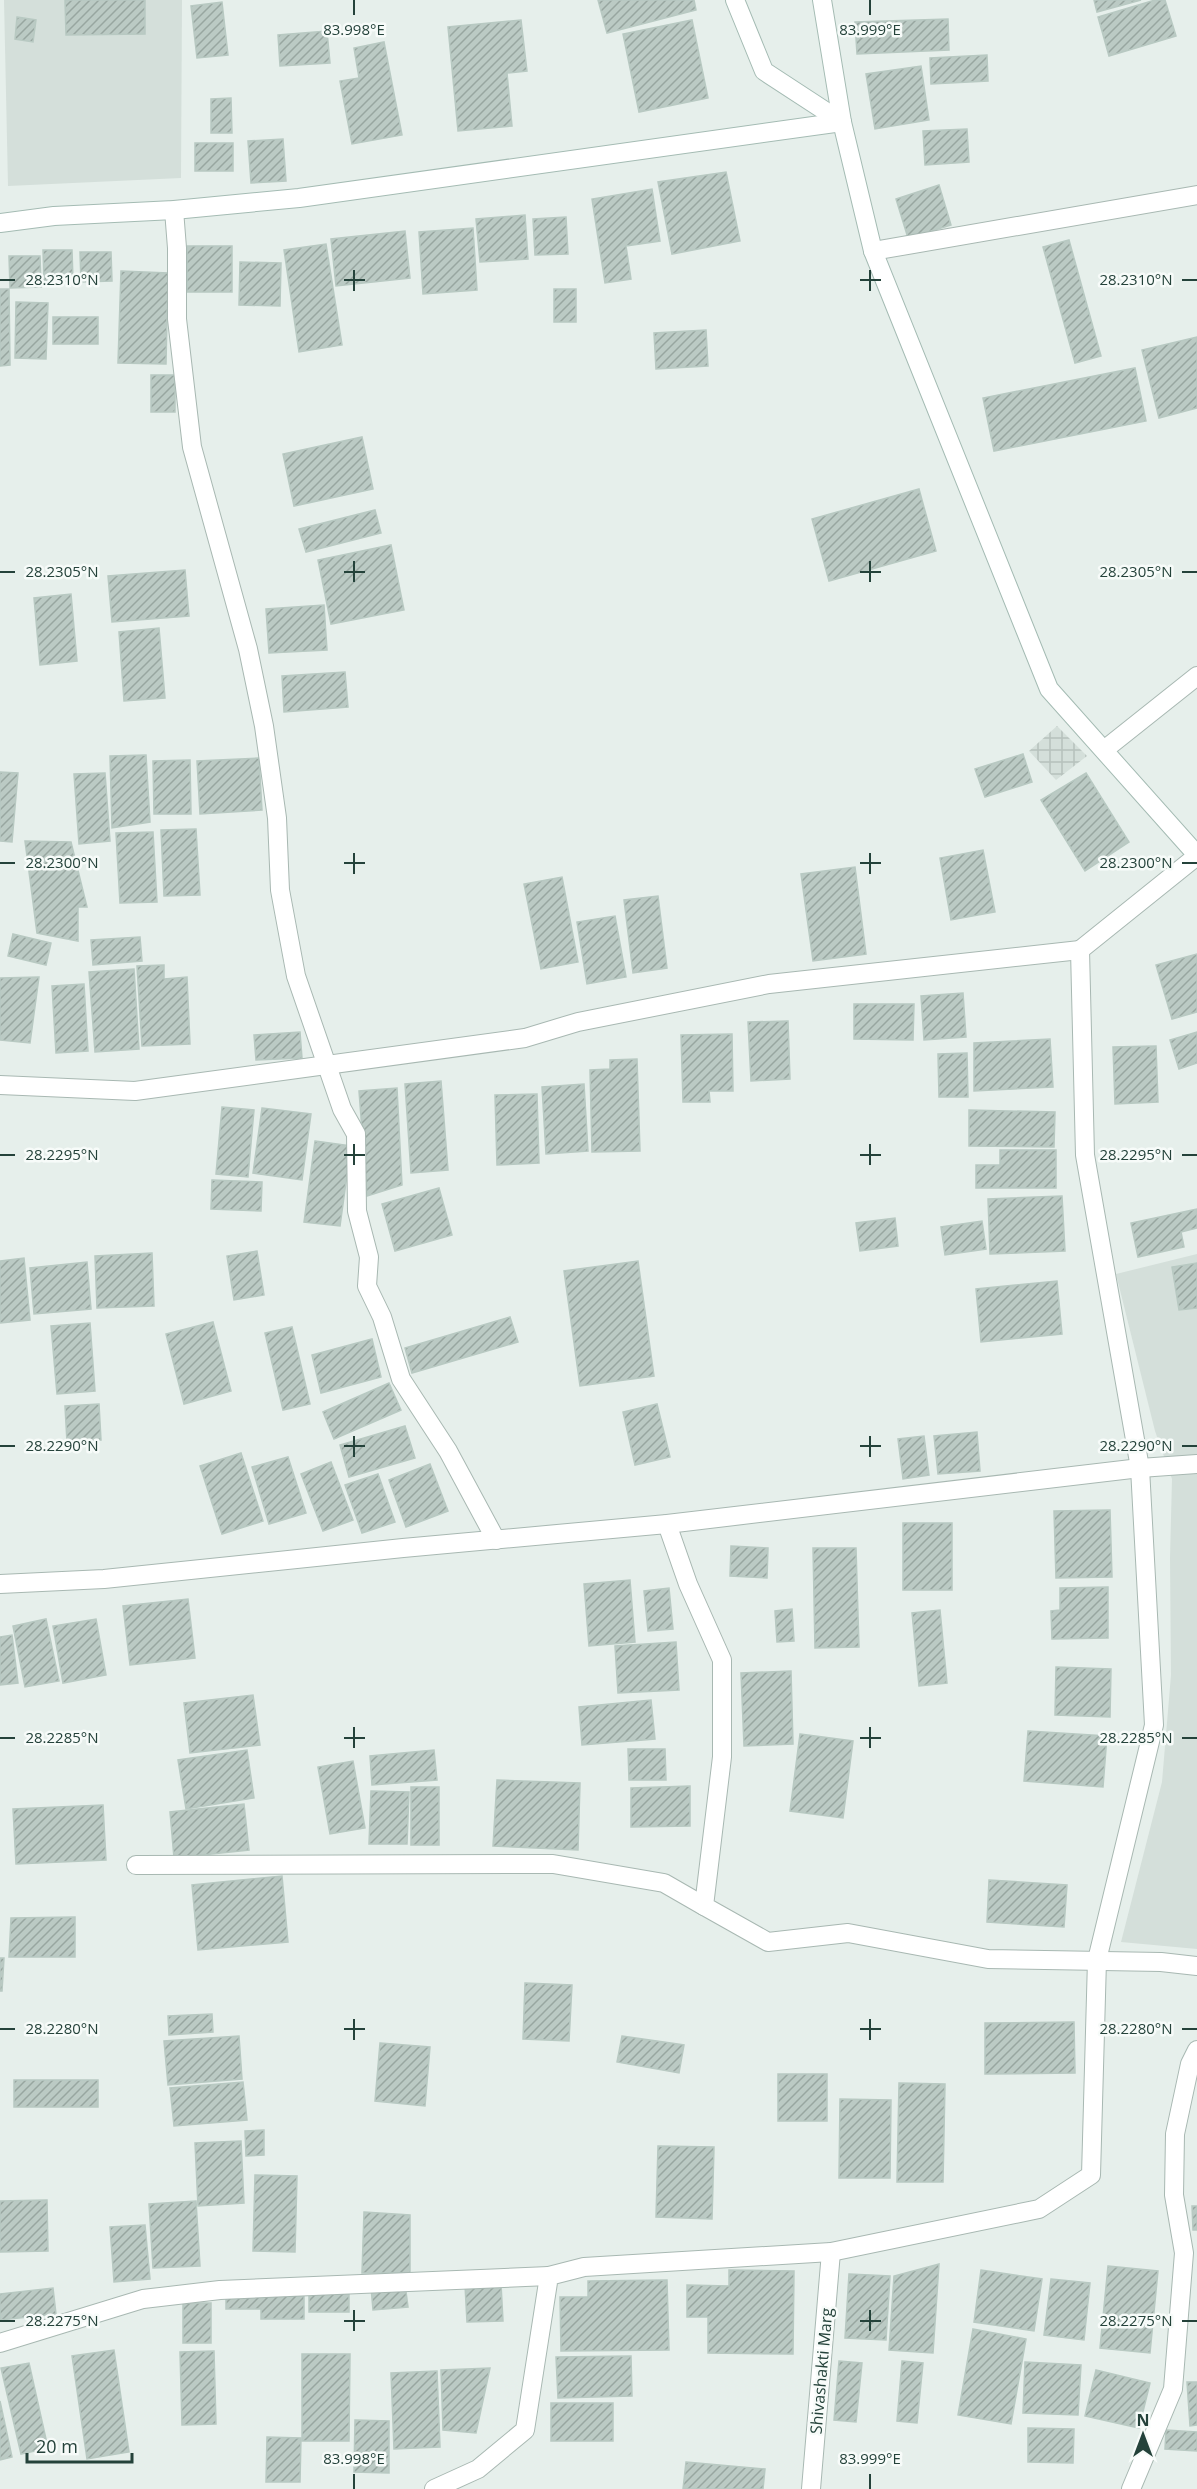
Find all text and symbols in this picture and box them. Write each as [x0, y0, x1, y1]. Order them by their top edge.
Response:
text: 83.998°E [323, 19, 385, 39]
text: 83.999°E [839, 19, 901, 39]
text: 28.2310°N [25, 269, 99, 289]
text: 28.2310°N [1099, 269, 1173, 289]
text: 28.2305°N [25, 561, 99, 581]
text: 28.2305°N [1099, 561, 1173, 581]
text: 28.2300°N [25, 852, 99, 872]
text: 28.2300°N [1099, 852, 1173, 872]
text: 28.2295°N [25, 1144, 99, 1164]
text: 28.2295°N [1099, 1144, 1173, 1164]
text: 28.2290°N [25, 1435, 99, 1455]
text: 28.2290°N [1099, 1435, 1173, 1455]
text: 28.2285°N [25, 1727, 99, 1747]
text: 28.2285°N [1099, 1727, 1173, 1747]
text: 28.2280°N [25, 2018, 99, 2038]
text: 28.2280°N [1099, 2018, 1173, 2038]
street label: Shivashakti Marg [805, 2307, 838, 2435]
text: 28.2275°N [25, 2310, 99, 2330]
text: 28.2275°N [1099, 2310, 1173, 2330]
north arrow [1113, 2405, 1173, 2465]
text: N [1136, 2409, 1150, 2431]
scale bar [27, 2426, 132, 2464]
text: 20 m [36, 2434, 78, 2458]
text: 83.998°E [323, 2448, 385, 2468]
text: 83.999°E [839, 2448, 901, 2468]

